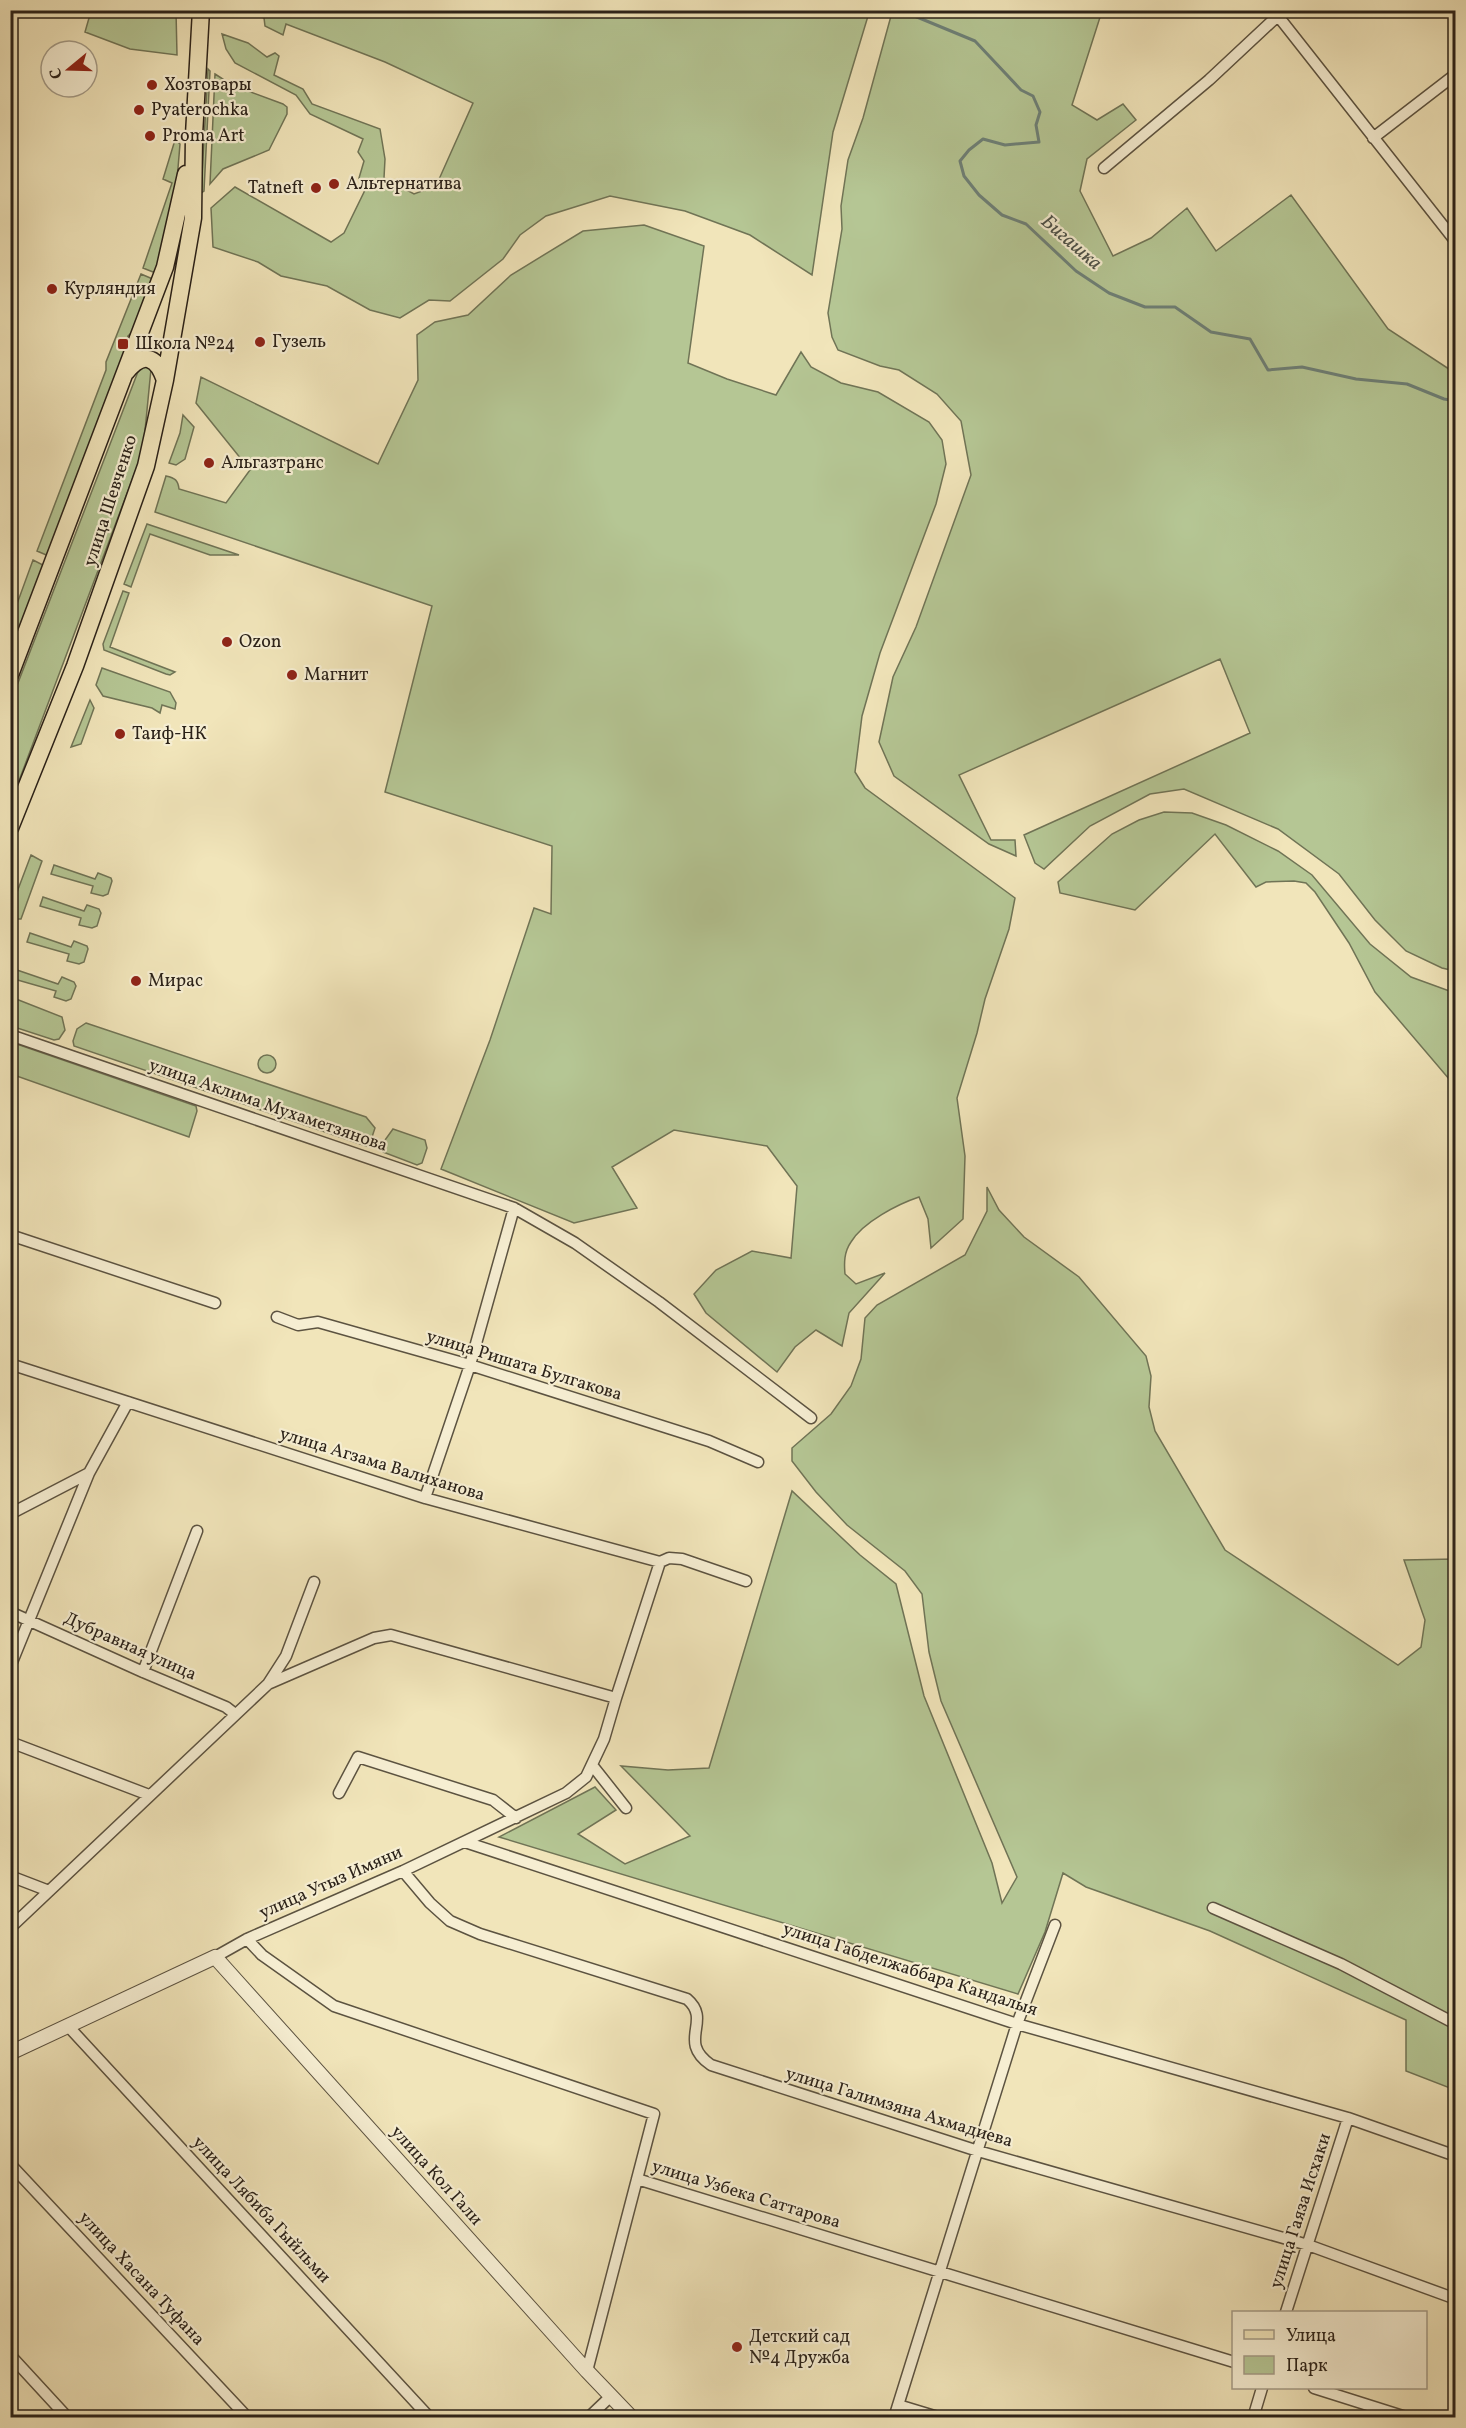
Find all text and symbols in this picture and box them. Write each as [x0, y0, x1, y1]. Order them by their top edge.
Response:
north arrow [39, 39, 99, 99]
text: С [45, 65, 69, 82]
place label: Хозтовары [164, 73, 252, 98]
marker: Хозтовары [145, 78, 159, 92]
place label: Pyaterochka [151, 98, 249, 123]
marker: Pyaterochka [132, 103, 146, 117]
place label: Proma Art [162, 124, 245, 149]
marker: Proma Art [143, 129, 157, 143]
place label: Альтернатива [346, 172, 462, 197]
place label: Tatneft [248, 176, 304, 201]
marker: Альтернатива [327, 177, 341, 191]
marker: Tatneft [309, 181, 323, 195]
water label: Бигашка [1034, 209, 1108, 277]
place label: Курляндия [64, 277, 156, 302]
marker: Курляндия [45, 282, 59, 296]
place label: Гузель [272, 330, 326, 355]
place label: Школа №24 [135, 332, 235, 357]
marker: Гузель [253, 335, 267, 349]
marker: Школа №24 [116, 337, 130, 351]
street label: улица Шевченко [78, 432, 144, 570]
place label: Альгазтранс [221, 451, 324, 476]
marker: Альгазтранс [202, 456, 216, 470]
place label: Ozon [239, 630, 282, 655]
marker: Ozon [220, 635, 234, 649]
place label: Магнит [304, 663, 368, 688]
marker: Магнит [285, 668, 299, 682]
place label: Таиф-НК [132, 722, 207, 747]
marker: Таиф-НК [113, 727, 127, 741]
place label: Мирас [148, 969, 203, 994]
marker: Мирас [129, 974, 143, 988]
street label: улица Аклима Мухаметзянова [145, 1053, 391, 1159]
street label: улица Ришата Булгакова [423, 1324, 625, 1408]
street label: улица Агзама Валиханова [276, 1422, 488, 1508]
street label: Дубравная улица [60, 1607, 200, 1687]
street label: улица Утыз Имяни [255, 1840, 407, 1926]
street label: улица Габделжаббара Кандалыя [779, 1917, 1041, 2023]
street label: улица Галимзяна Ахмадиева [782, 2061, 1016, 2155]
street label: улица Кол Гали [384, 2120, 488, 2232]
street label: улица Гаяза Исхаки [1264, 2130, 1338, 2292]
street label: улица Лябиба Гыйльми [186, 2131, 336, 2289]
street label: улица Узбека Саттарова [649, 2154, 844, 2236]
street label: улица Хасана Туфана [72, 2206, 210, 2352]
legend [1232, 2311, 1427, 2389]
text: Улица [1286, 2324, 1336, 2349]
place label: Детский сад №4 Дружба [749, 2325, 850, 2371]
marker: Детский сад №4 Дружба [730, 2340, 744, 2354]
text: Парк [1286, 2354, 1328, 2379]

